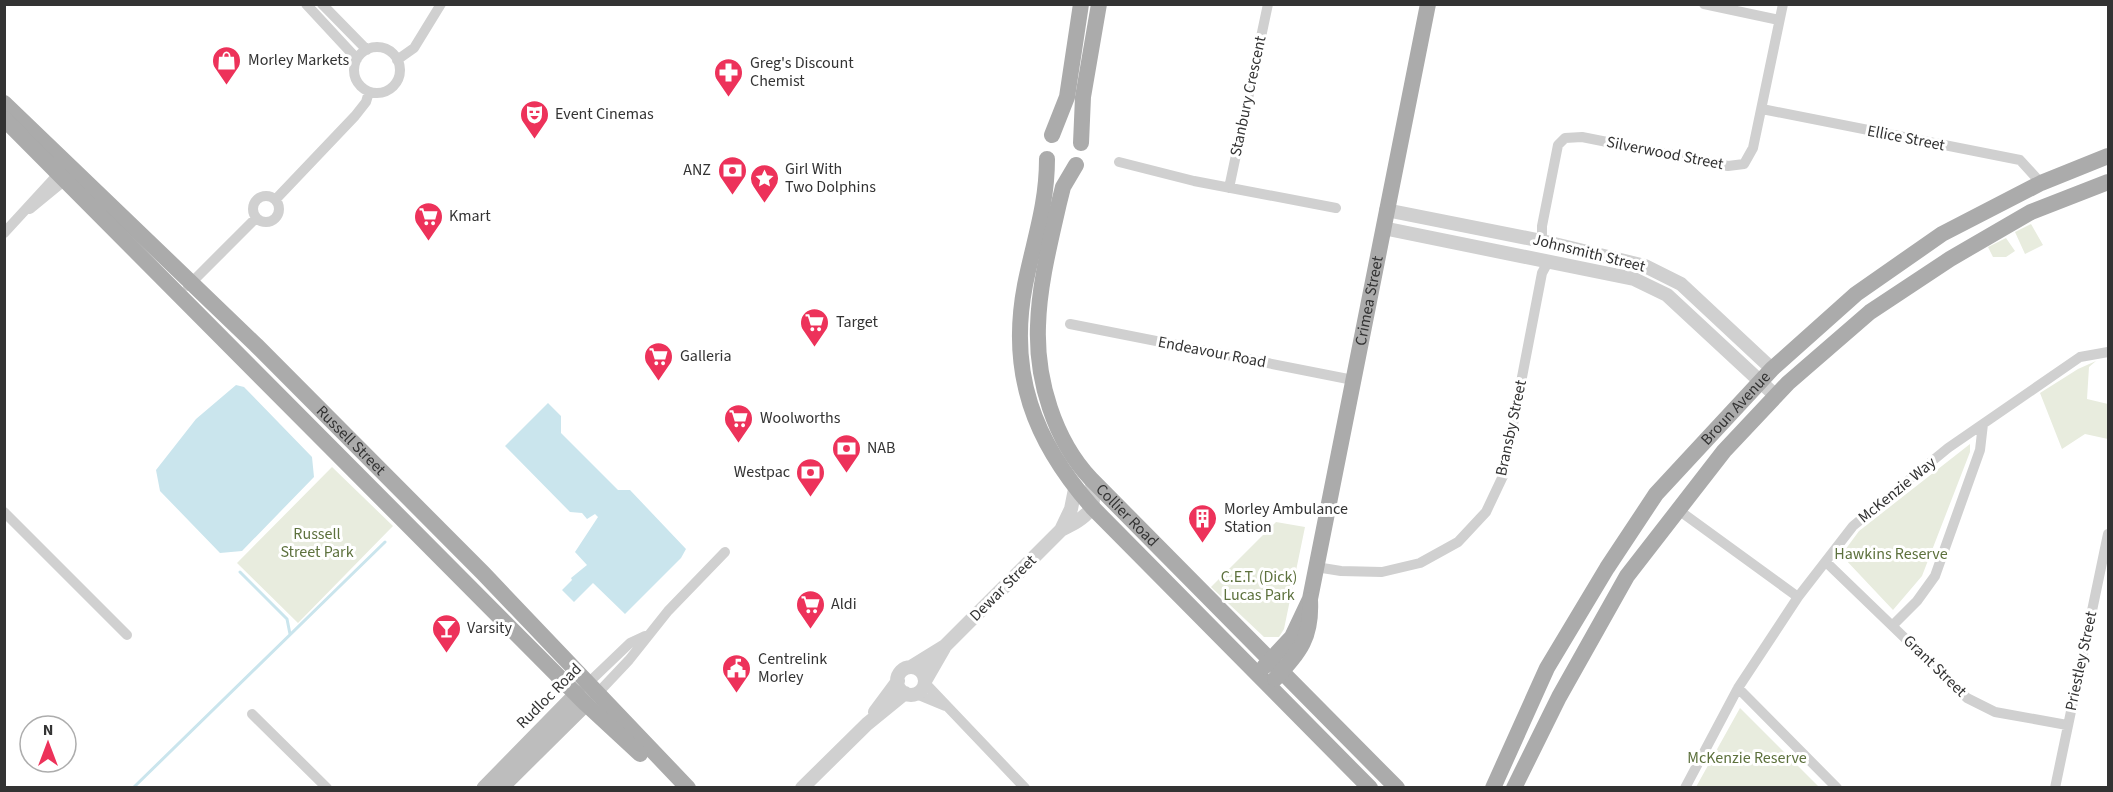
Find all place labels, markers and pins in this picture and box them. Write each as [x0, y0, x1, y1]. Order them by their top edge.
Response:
shop icon: Morley Markets [211, 44, 243, 86]
place label: Morley Markets [248, 49, 350, 71]
place label: Greg's Discount Chemist [750, 52, 854, 92]
pharmacy icon: Greg's Discount Chemist [713, 56, 745, 98]
theatre icon: Event Cinemas [518, 98, 550, 140]
place label: Event Cinemas [555, 103, 654, 125]
bank icon: ANZ [716, 154, 748, 196]
place label: Girl With Two Dolphins [785, 158, 876, 198]
place label: ANZ [683, 159, 711, 181]
place icon: Girl With Two Dolphins [748, 162, 780, 204]
supermarket icon: Kmart [412, 200, 444, 242]
place label: Kmart [449, 205, 491, 227]
supermarket icon: Target [799, 306, 831, 348]
place label: Target [836, 311, 878, 333]
supermarket icon: Galleria [643, 340, 675, 382]
place label: Galleria [680, 345, 732, 367]
supermarket icon: Woolworths [723, 402, 755, 444]
place label: Woolworths [760, 407, 841, 429]
bank icon: NAB [830, 432, 862, 474]
place label: NAB [867, 437, 895, 459]
bank icon: Westpac [795, 456, 827, 498]
place label: Westpac [734, 461, 790, 483]
place label: Morley Ambulance Station [1224, 498, 1348, 538]
building icon: Morley Ambulance Station [1187, 502, 1219, 544]
supermarket icon: Aldi [794, 588, 826, 630]
place label: Aldi [831, 593, 857, 615]
bar icon: Varsity [430, 612, 462, 654]
place label: Varsity [467, 617, 512, 639]
place label: Centrelink Morley [758, 648, 827, 688]
public building icon: Centrelink Morley [721, 652, 753, 694]

